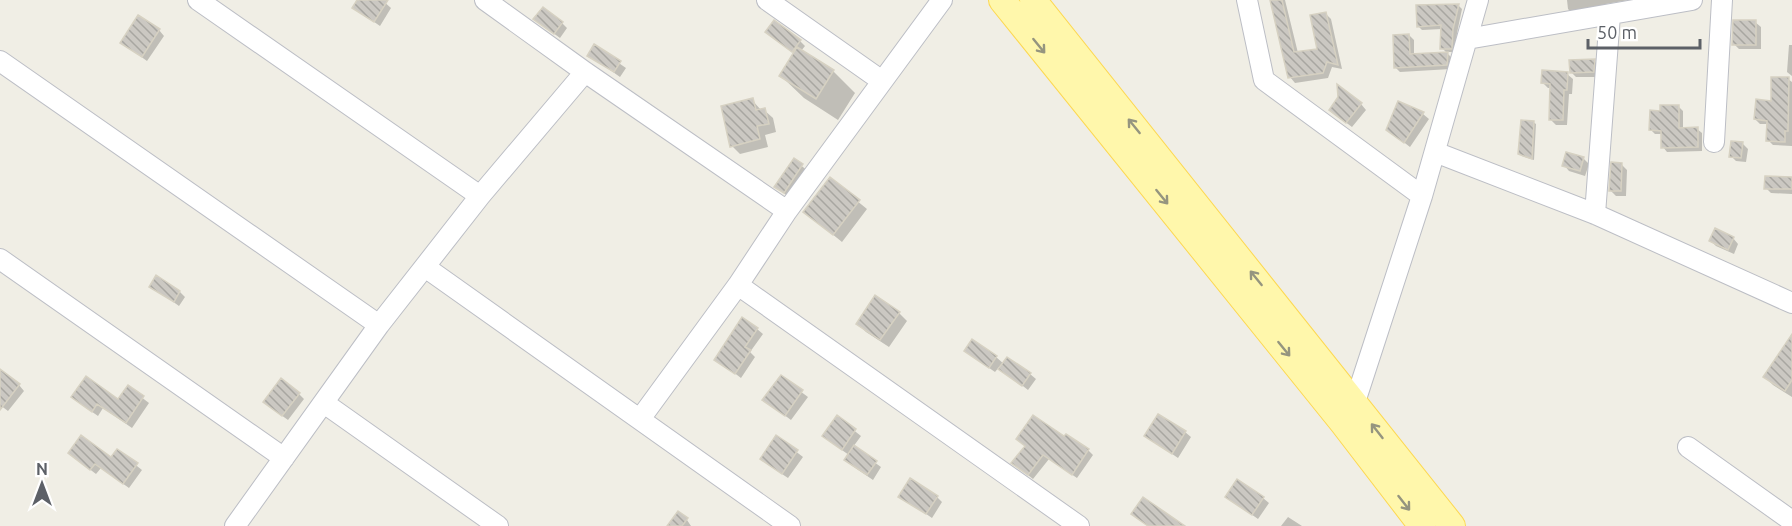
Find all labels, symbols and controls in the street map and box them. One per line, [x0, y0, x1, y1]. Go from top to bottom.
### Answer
scale bar [1588, 12, 1700, 50]
text: 50 m [1597, 22, 1637, 42]
one-way arrow [1033, 37, 1046, 53]
one-way arrow [1127, 118, 1140, 134]
one-way arrow [1155, 189, 1168, 205]
one-way arrow [1249, 270, 1262, 286]
one-way arrow [1277, 341, 1290, 357]
one-way arrow [1371, 423, 1383, 439]
north arrow [12, 454, 72, 514]
text: N [36, 460, 48, 478]
one-way arrow [1397, 495, 1410, 511]

